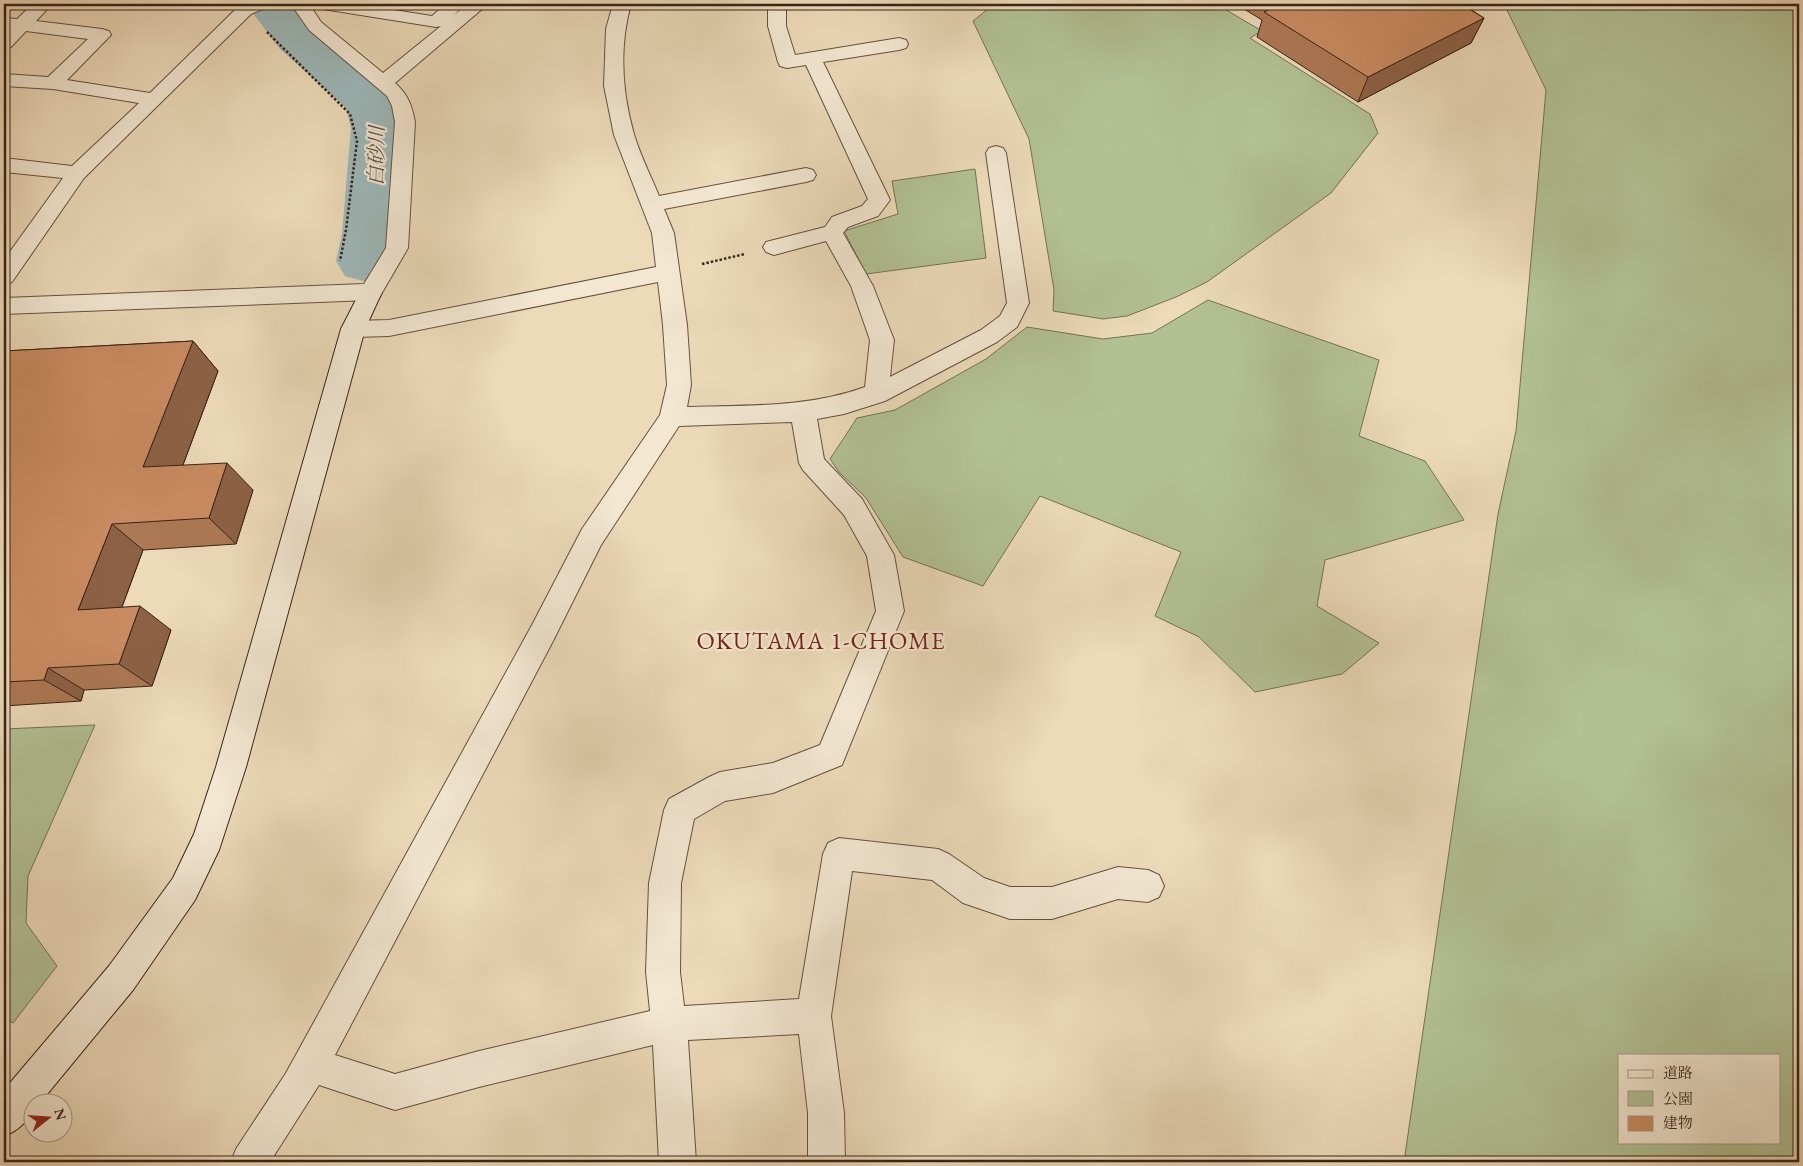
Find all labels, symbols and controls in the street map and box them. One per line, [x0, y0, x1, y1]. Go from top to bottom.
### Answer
water label: 白砂川 [362, 124, 390, 186]
district label: OKUTAMA 1-CHOME [696, 625, 946, 656]
legend [1618, 1054, 1780, 1144]
text: 道路 [1663, 1063, 1693, 1082]
text: 公園 [1663, 1089, 1693, 1108]
north arrow [22, 1094, 72, 1144]
text: N [50, 1106, 71, 1123]
text: 建物 [1663, 1113, 1693, 1132]

